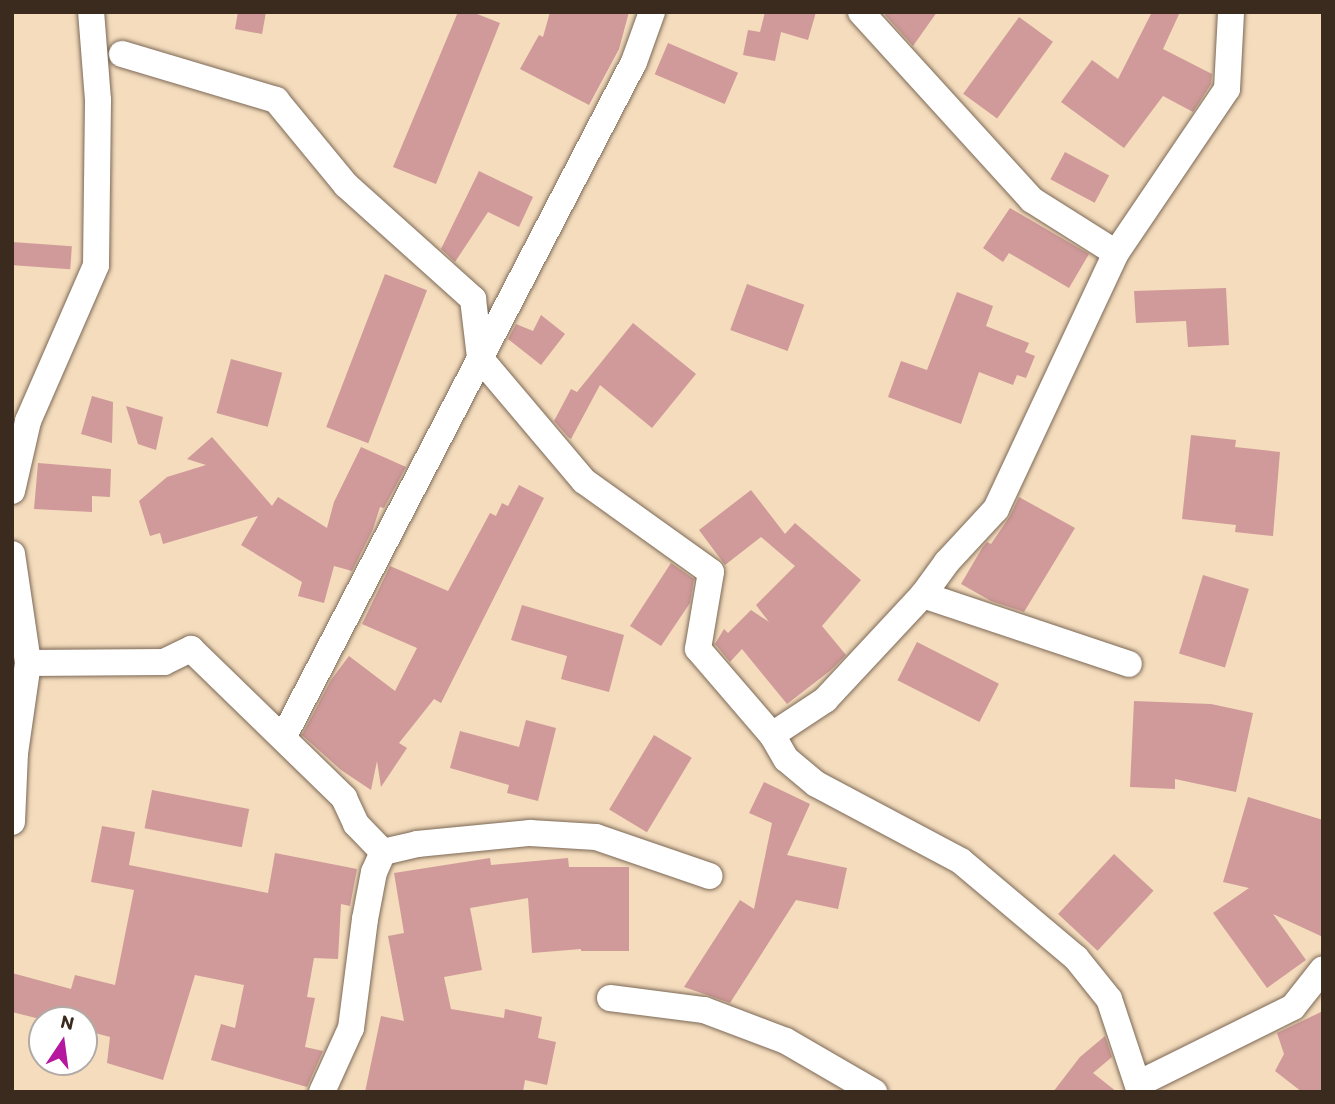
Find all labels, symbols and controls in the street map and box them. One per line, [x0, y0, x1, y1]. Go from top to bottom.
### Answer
north arrow [28, 1006, 98, 1076]
text: N [59, 1009, 76, 1035]

